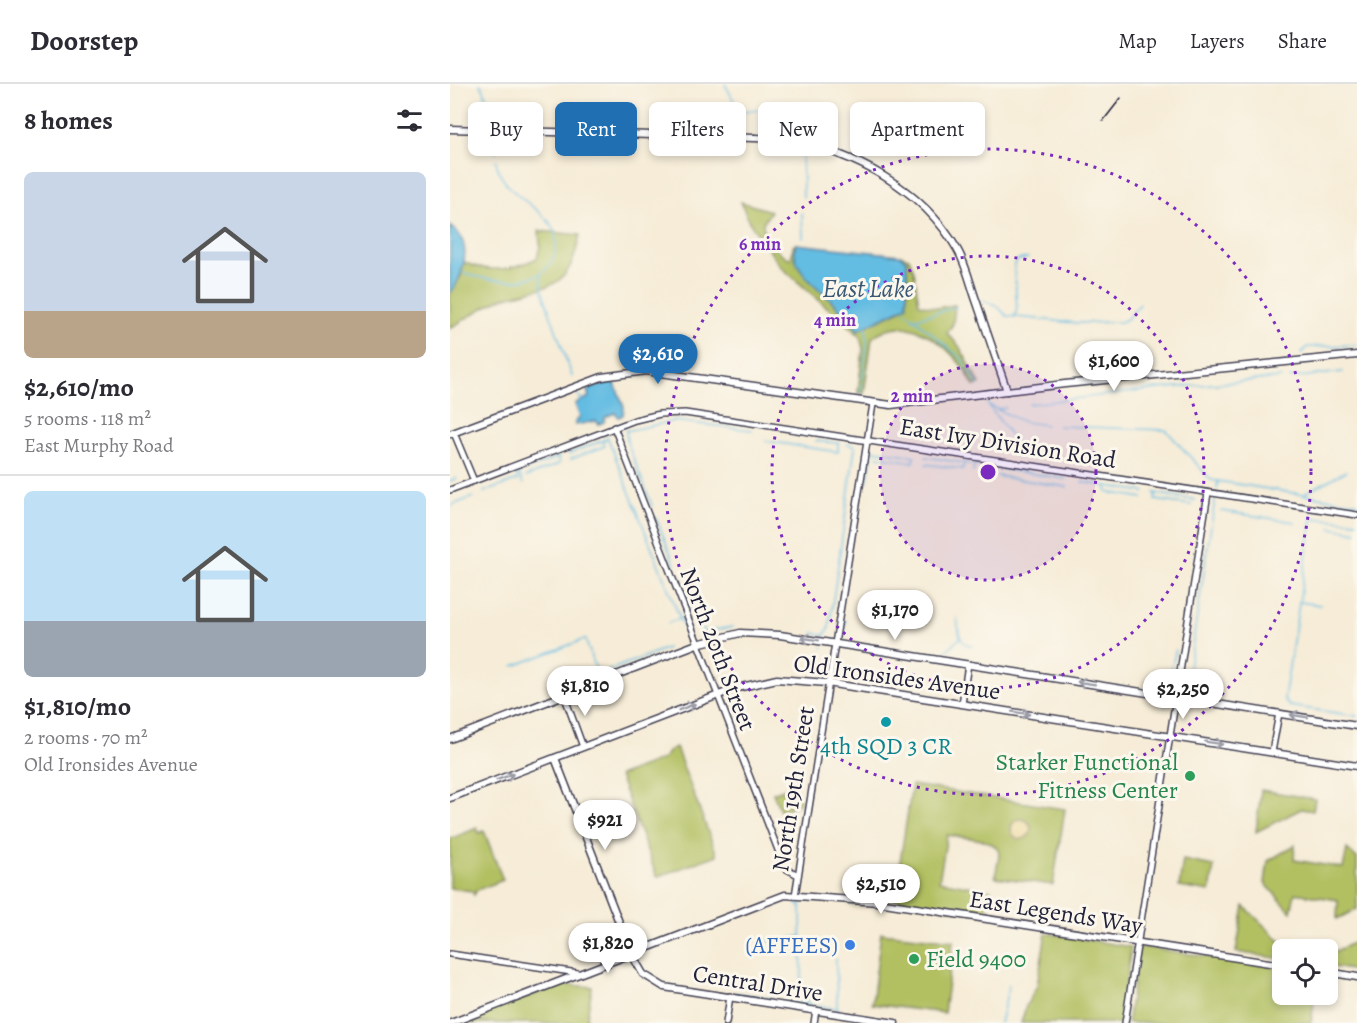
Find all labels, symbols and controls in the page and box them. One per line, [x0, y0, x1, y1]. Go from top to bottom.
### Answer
text: Doorstep [30, 22, 138, 60]
text: Map [1118, 27, 1157, 55]
text: Layers [1190, 27, 1245, 55]
text: Share [1278, 27, 1327, 55]
chip: Buy [468, 102, 543, 156]
chip: Rent [555, 102, 637, 156]
chip: Filters [649, 102, 746, 156]
chip: New [758, 102, 838, 156]
chip: Apartment [850, 102, 985, 156]
text: 8 homes [24, 103, 113, 138]
icon: filters [393, 104, 426, 137]
icon: home [171, 211, 279, 319]
text: 6 min [739, 232, 781, 256]
water label: East Lake [822, 271, 914, 306]
text: 4 min [814, 308, 856, 332]
pin: $2,610 [609, 334, 707, 385]
text: $2,610 [633, 340, 683, 367]
pin: $1,600 [1065, 341, 1163, 392]
text: $1,600 [1088, 347, 1140, 374]
text: $2,610/mo [24, 370, 134, 405]
text: 2 min [891, 384, 933, 408]
text: 5 rooms · 118 m² [24, 405, 151, 432]
street label: East Ivy Division Road [898, 410, 1119, 476]
text: East Murphy Road [24, 432, 174, 459]
centre of rings [978, 462, 998, 482]
icon: home [171, 530, 279, 638]
street label: North 20th Street [672, 563, 764, 735]
pin: $1,170 [846, 590, 944, 641]
text: $1,170 [871, 596, 919, 623]
one-way arrow [801, 634, 821, 645]
street label: Old Ironsides Avenue [792, 647, 1002, 707]
pin: $1,810 [536, 666, 634, 717]
pin: $2,250 [1134, 669, 1232, 720]
text: $1,810 [561, 672, 609, 699]
text: $2,250 [1157, 675, 1209, 702]
one-way arrow [1076, 677, 1096, 688]
text: $1,810/mo [24, 689, 131, 724]
one-way arrow [677, 701, 695, 712]
street label: North 19th Street [764, 704, 822, 874]
one-way arrow [1011, 708, 1031, 719]
one-way arrow [1290, 711, 1310, 722]
marker: 4th SQD 3 CR [879, 715, 893, 729]
text: 2 rooms · 70 m² [24, 724, 148, 751]
place label: 4th SQD 3 CR [820, 730, 952, 762]
one-way arrow [1204, 737, 1223, 748]
place label: Starker Functional Fitness Center [995, 746, 1178, 806]
text: Old Ironsides Avenue [24, 751, 198, 778]
marker: Starker Functional Fitness Center [1183, 769, 1197, 783]
one-way arrow [495, 771, 513, 782]
pin: $921 [569, 800, 641, 851]
text: $921 [587, 806, 623, 833]
pin: $2,510 [832, 864, 930, 915]
text: $2,510 [856, 870, 906, 897]
street label: East Legends Way [967, 883, 1145, 942]
pin: $1,820 [559, 923, 657, 974]
text: $1,820 [582, 929, 634, 956]
place label: (AFFEES) [745, 929, 838, 961]
marker: (AFFEES) [843, 938, 857, 952]
map controls [1272, 939, 1338, 1005]
button: locate [1272, 939, 1338, 1005]
place label: Field 9400 [926, 943, 1026, 975]
marker: Field 9400 [907, 952, 921, 966]
street label: Central Drive [691, 957, 825, 1009]

